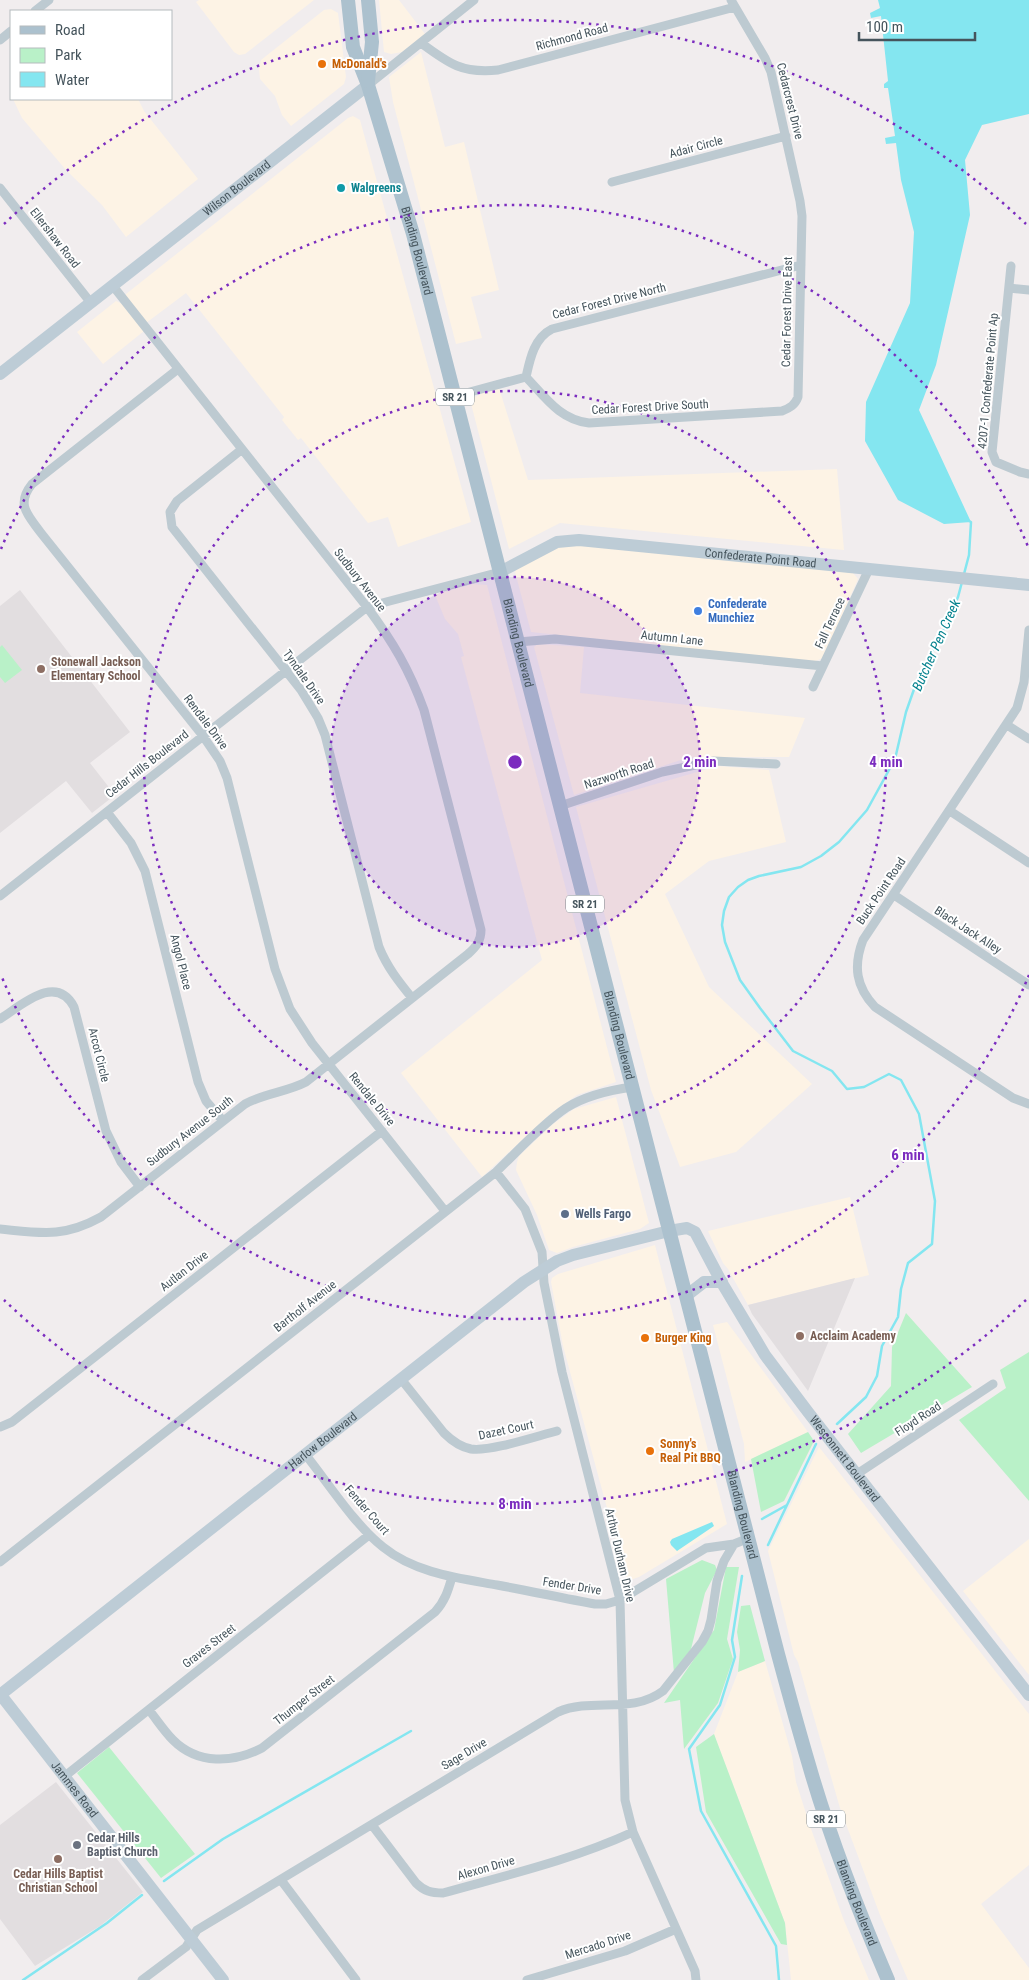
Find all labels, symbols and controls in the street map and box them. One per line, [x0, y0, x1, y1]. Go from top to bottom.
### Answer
legend [10, 10, 172, 100]
scale bar [859, 10, 975, 42]
text: 100 m [866, 18, 903, 36]
text: Road [55, 21, 85, 39]
street label: Richmond Road [534, 21, 610, 53]
text: Park [55, 46, 82, 64]
place label: McDonald's [332, 57, 387, 71]
marker: McDonald's [316, 58, 328, 70]
street label: Cedarcrest Drive [774, 61, 806, 141]
text: Water [55, 71, 90, 89]
street label: Adair Circle [668, 133, 725, 161]
street label: Wilson Boulevard [200, 157, 273, 219]
place label: Walgreens [351, 181, 402, 195]
marker: Walgreens [335, 182, 347, 194]
street label: Ellershaw Road [27, 205, 83, 271]
street label: Blanding Boulevard [398, 205, 435, 297]
street label: Cedar Forest Drive East [779, 256, 795, 367]
street label: Cedar Forest Drive North [551, 280, 667, 322]
street label: 4207-1 Confederate Point Ap [975, 312, 1001, 449]
road number: SR 21 [436, 388, 474, 406]
street label: Cedar Forest Drive South [591, 397, 709, 417]
street label: Sudbury Avenue [331, 546, 389, 614]
street label: Confederate Point Road [704, 546, 817, 571]
street label: Fall Terrace [812, 595, 848, 651]
water label: Butcher Pen Creek [909, 596, 964, 693]
street label: Blanding Boulevard [500, 597, 536, 689]
place label: Confederate Munchiez [708, 597, 767, 625]
marker: Confederate Munchiez [692, 605, 704, 617]
street label: Autumn Lane [640, 628, 704, 648]
street label: Tyndale Drive [280, 647, 328, 707]
place label: Stonewall Jackson Elementary School [51, 655, 141, 683]
marker: Stonewall Jackson Elementary School [35, 663, 47, 675]
street label: Rendale Drive [181, 692, 231, 752]
street label: Cedar Hills Boulevard [103, 727, 191, 801]
centre of rings [506, 753, 524, 771]
text: 2 min [683, 753, 717, 771]
text: 4 min [869, 753, 903, 771]
street label: Nazworth Road [582, 756, 656, 792]
street label: Buck Point Road [853, 855, 909, 927]
road number: SR 21 [566, 896, 604, 912]
street label: Black Jack Alley [932, 903, 1004, 957]
street label: Angol Place [167, 933, 195, 991]
street label: Blanding Boulevard [601, 989, 637, 1081]
street label: Arcot Circle [86, 1026, 113, 1084]
street label: Rendale Drive [346, 1069, 398, 1129]
street label: Sudbury Avenue South [144, 1093, 236, 1169]
text: 6 min [891, 1146, 925, 1164]
place label: Wells Fargo [575, 1207, 631, 1221]
marker: Wells Fargo [559, 1208, 571, 1220]
street label: Autlan Drive [157, 1248, 211, 1294]
street label: Bartholf Avenue [271, 1277, 339, 1335]
place label: Acclaim Academy [810, 1329, 897, 1343]
marker: Acclaim Academy [794, 1330, 806, 1342]
place label: Burger King [655, 1331, 712, 1345]
marker: Burger King [639, 1332, 651, 1344]
street label: Floyd Road [892, 1399, 944, 1439]
street label: Harlow Boulevard [286, 1409, 360, 1472]
street label: Wesconnett Boulevard [807, 1413, 883, 1505]
street label: Dazet Court [477, 1417, 535, 1443]
place label: Sonny's Real Pit BBQ [660, 1437, 721, 1465]
marker: Sonny's Real Pit BBQ [644, 1445, 656, 1457]
street label: Blanding Boulevard [724, 1469, 760, 1561]
street label: Fender Court [342, 1482, 393, 1538]
text: 8 min [498, 1495, 532, 1513]
street label: Arthur Durham Drive [602, 1507, 638, 1604]
street label: Fender Drive [542, 1574, 603, 1598]
street label: Graves Street [180, 1621, 239, 1671]
street label: Thumper Street [271, 1672, 337, 1728]
street label: Sage Drive [439, 1735, 489, 1773]
street label: Jammes Road [48, 1758, 101, 1820]
road number: SR 21 [807, 1810, 845, 1828]
place label: Cedar Hills Baptist Church [87, 1831, 158, 1859]
marker: Cedar Hills Baptist Church [71, 1839, 83, 1851]
marker: Cedar Hills Baptist Christian School [52, 1853, 64, 1865]
street label: Alexon Drive [456, 1853, 517, 1883]
street label: Blanding Boulevard [834, 1858, 880, 1948]
place label: Cedar Hills Baptist Christian School [13, 1867, 103, 1895]
street label: Mercado Drive [563, 1928, 633, 1962]

